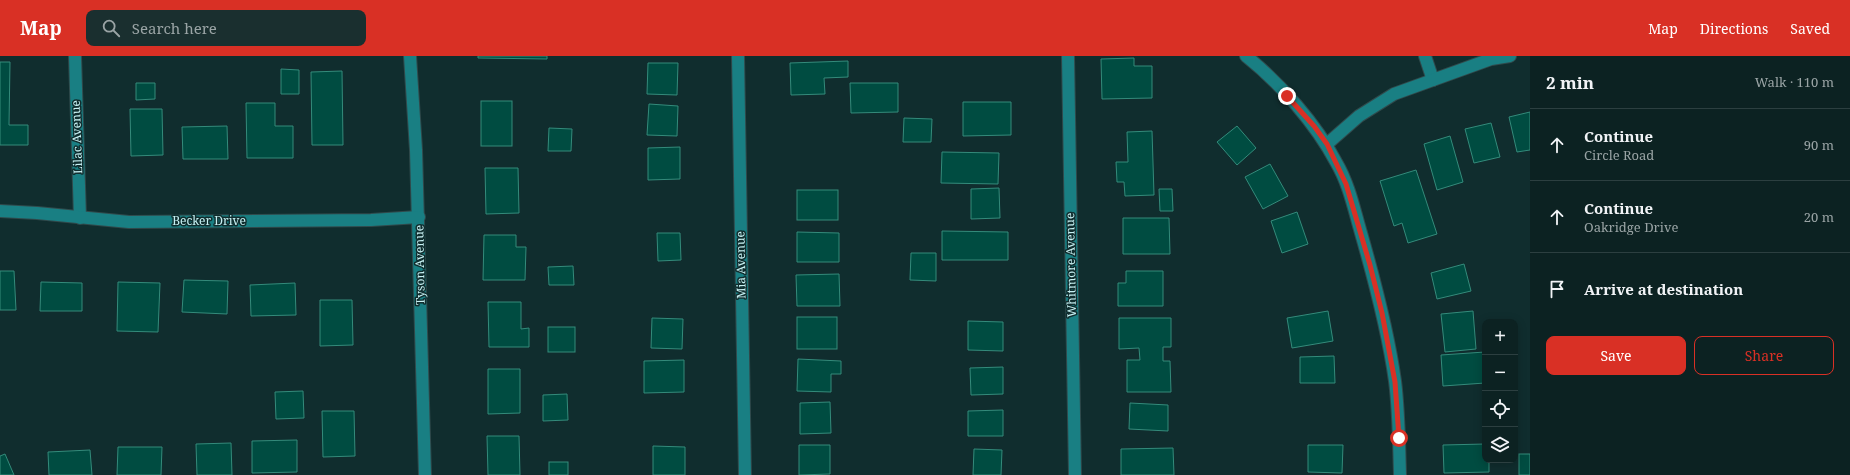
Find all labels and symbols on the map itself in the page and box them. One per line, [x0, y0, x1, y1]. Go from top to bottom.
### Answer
route end [1278, 87, 1296, 105]
street label: Lilac Avenue [67, 100, 86, 174]
street label: Becker Drive [172, 212, 246, 229]
street label: Whitmore Avenue [1061, 213, 1080, 317]
street label: Tyson Avenue [410, 225, 429, 305]
street label: Mia Avenue [731, 231, 750, 299]
route start [1390, 429, 1408, 447]

